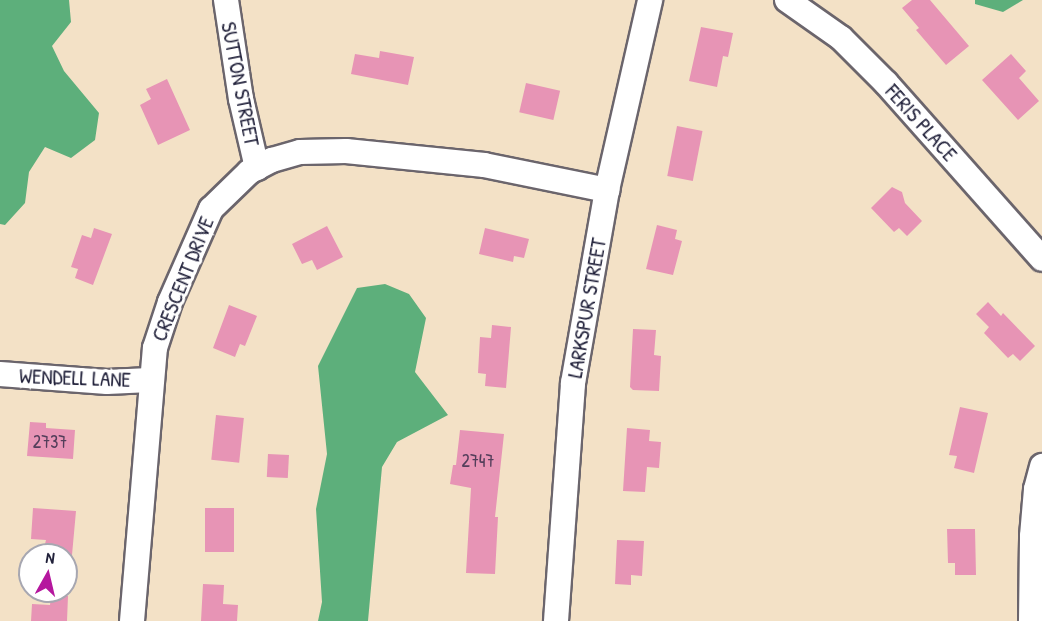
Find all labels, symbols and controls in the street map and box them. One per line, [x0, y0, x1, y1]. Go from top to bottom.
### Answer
street label: SUTTON STREET [216, 20, 264, 148]
street label: FERIS PLACE [880, 79, 962, 167]
street label: CRESCENT DRIVE [147, 213, 219, 345]
street label: LARKSPUR STREET [562, 236, 612, 380]
street label: WENDELL LANE [19, 363, 131, 393]
house number: 2737 [33, 431, 67, 453]
house number: 2747 [462, 450, 494, 472]
north arrow [18, 543, 78, 603]
text: N [44, 546, 56, 569]

